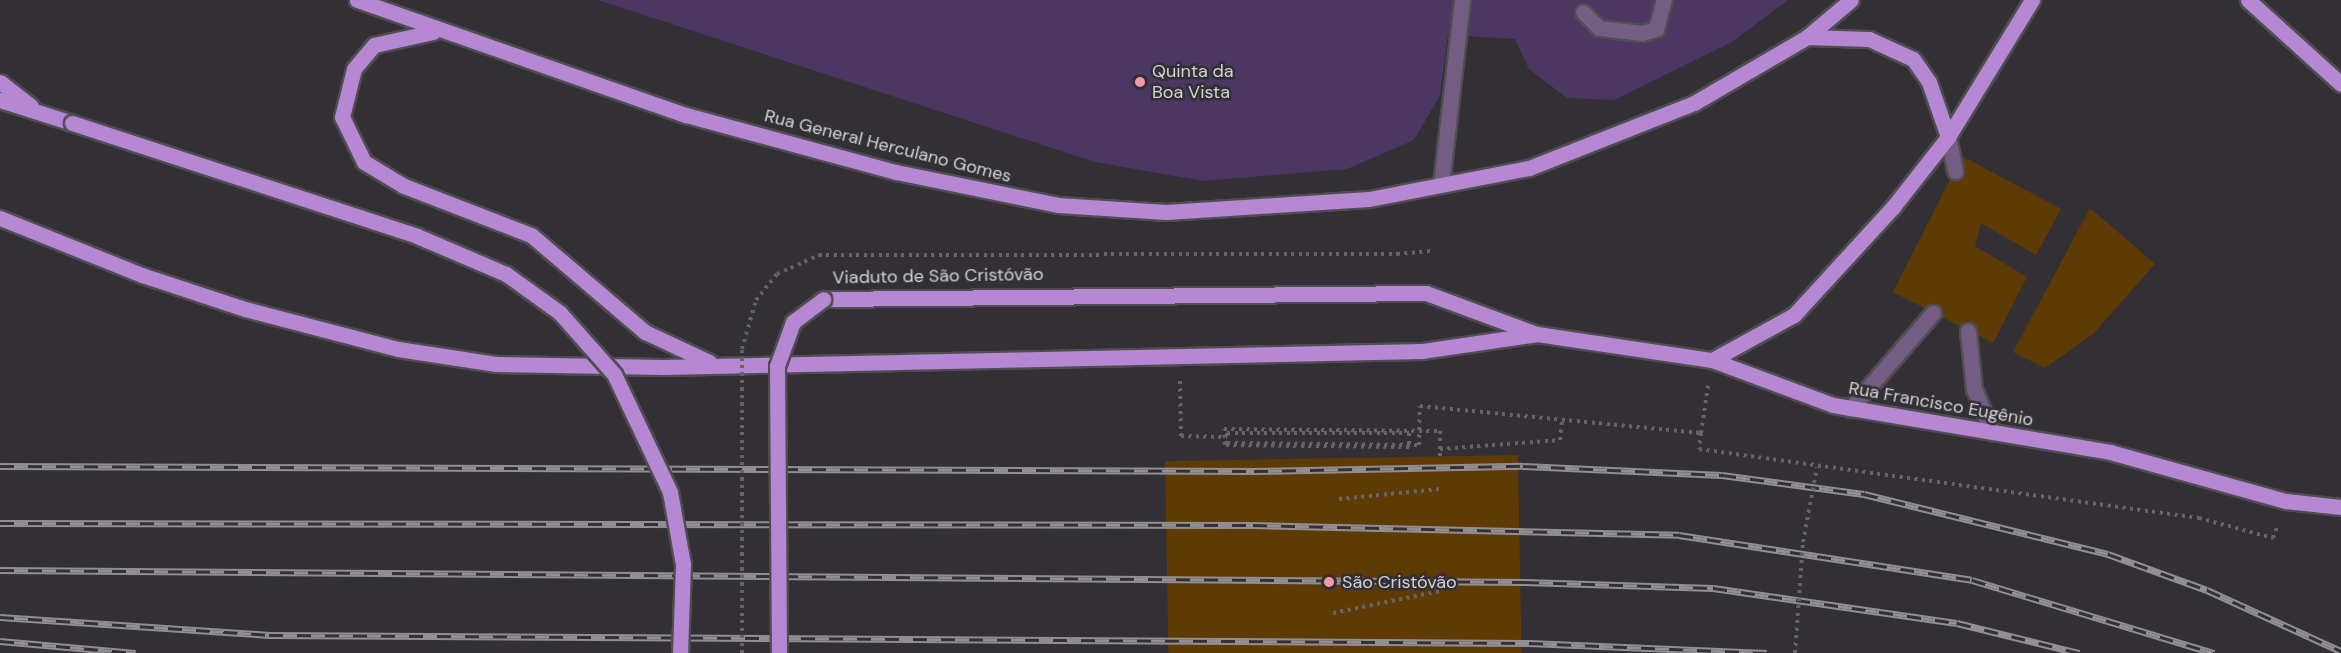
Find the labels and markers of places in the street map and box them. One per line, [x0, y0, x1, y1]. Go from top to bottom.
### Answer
place label: Quinta da Boa Vista [1152, 61, 1234, 104]
marker: Quinta da Boa Vista [1133, 75, 1147, 89]
place label: São Cristóvão [1342, 571, 1457, 593]
marker: São Cristóvão [1320, 573, 1338, 591]

